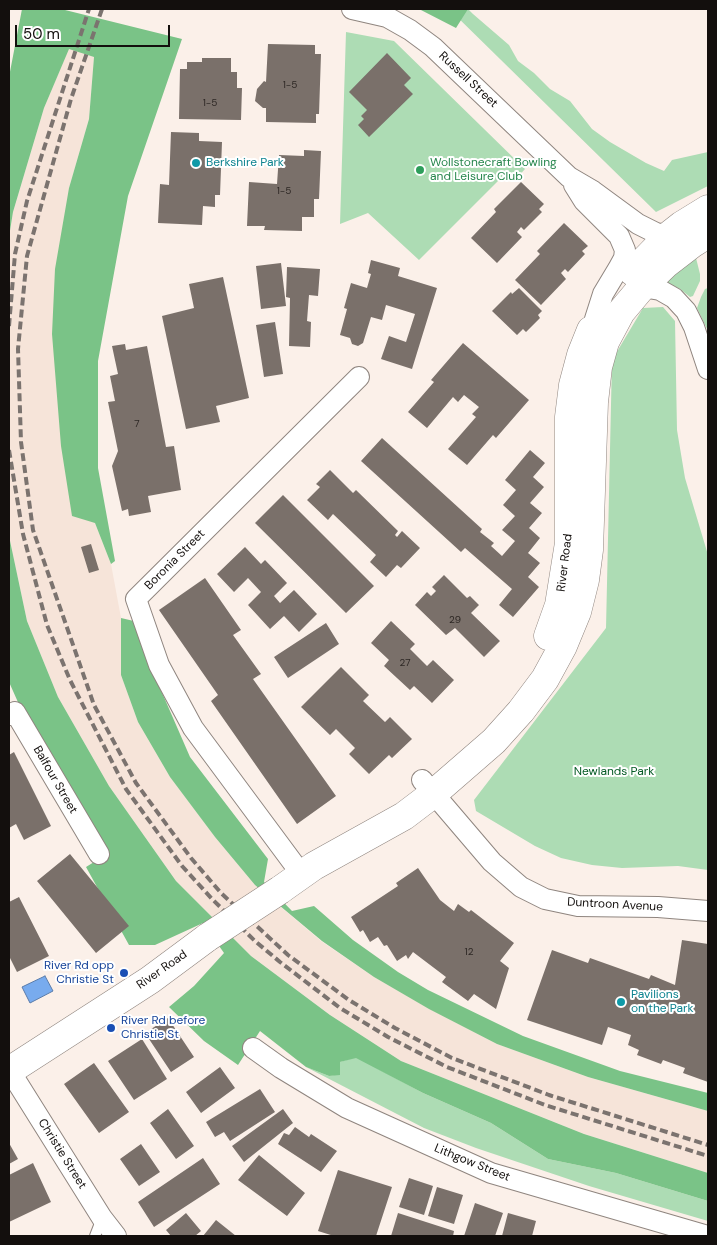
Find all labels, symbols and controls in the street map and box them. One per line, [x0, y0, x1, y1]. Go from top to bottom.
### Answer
scale bar [18, 15, 172, 47]
text: 50 m [23, 24, 60, 44]
street label: Russell Street [436, 49, 500, 111]
house number: 1-5 [283, 79, 297, 91]
house number: 1-5 [203, 97, 217, 109]
place label: Berkshire Park [206, 156, 284, 170]
place label: Wollstonecraft Bowling and Leisure Club [430, 156, 557, 184]
marker: Berkshire Park [190, 157, 202, 169]
marker: Wollstonecraft Bowling and Leisure Club [414, 164, 426, 176]
house number: 1-5 [277, 185, 291, 197]
house number: 7 [134, 418, 140, 430]
street label: Boronia Street [142, 527, 208, 593]
street label: River Road [554, 533, 576, 593]
house number: 29 [449, 614, 461, 626]
house number: 27 [400, 657, 410, 669]
street label: Balfour Street [30, 744, 80, 816]
park label: Newlands Park [574, 765, 654, 779]
street label: Duntroon Avenue [567, 895, 663, 915]
house number: 12 [465, 946, 473, 958]
street label: River Road [134, 947, 190, 993]
place label: River Rd opp Christie St [44, 959, 114, 987]
marker: River Rd opp Christie St [118, 967, 130, 979]
place label: Pavilions on the Park [631, 988, 694, 1016]
marker: Pavilions on the Park [615, 996, 627, 1008]
place label: River Rd before Christie St [121, 1014, 205, 1042]
marker: River Rd before Christie St [105, 1022, 117, 1034]
street label: Christie Street [35, 1116, 89, 1192]
street label: Lithgow Street [432, 1141, 512, 1185]

